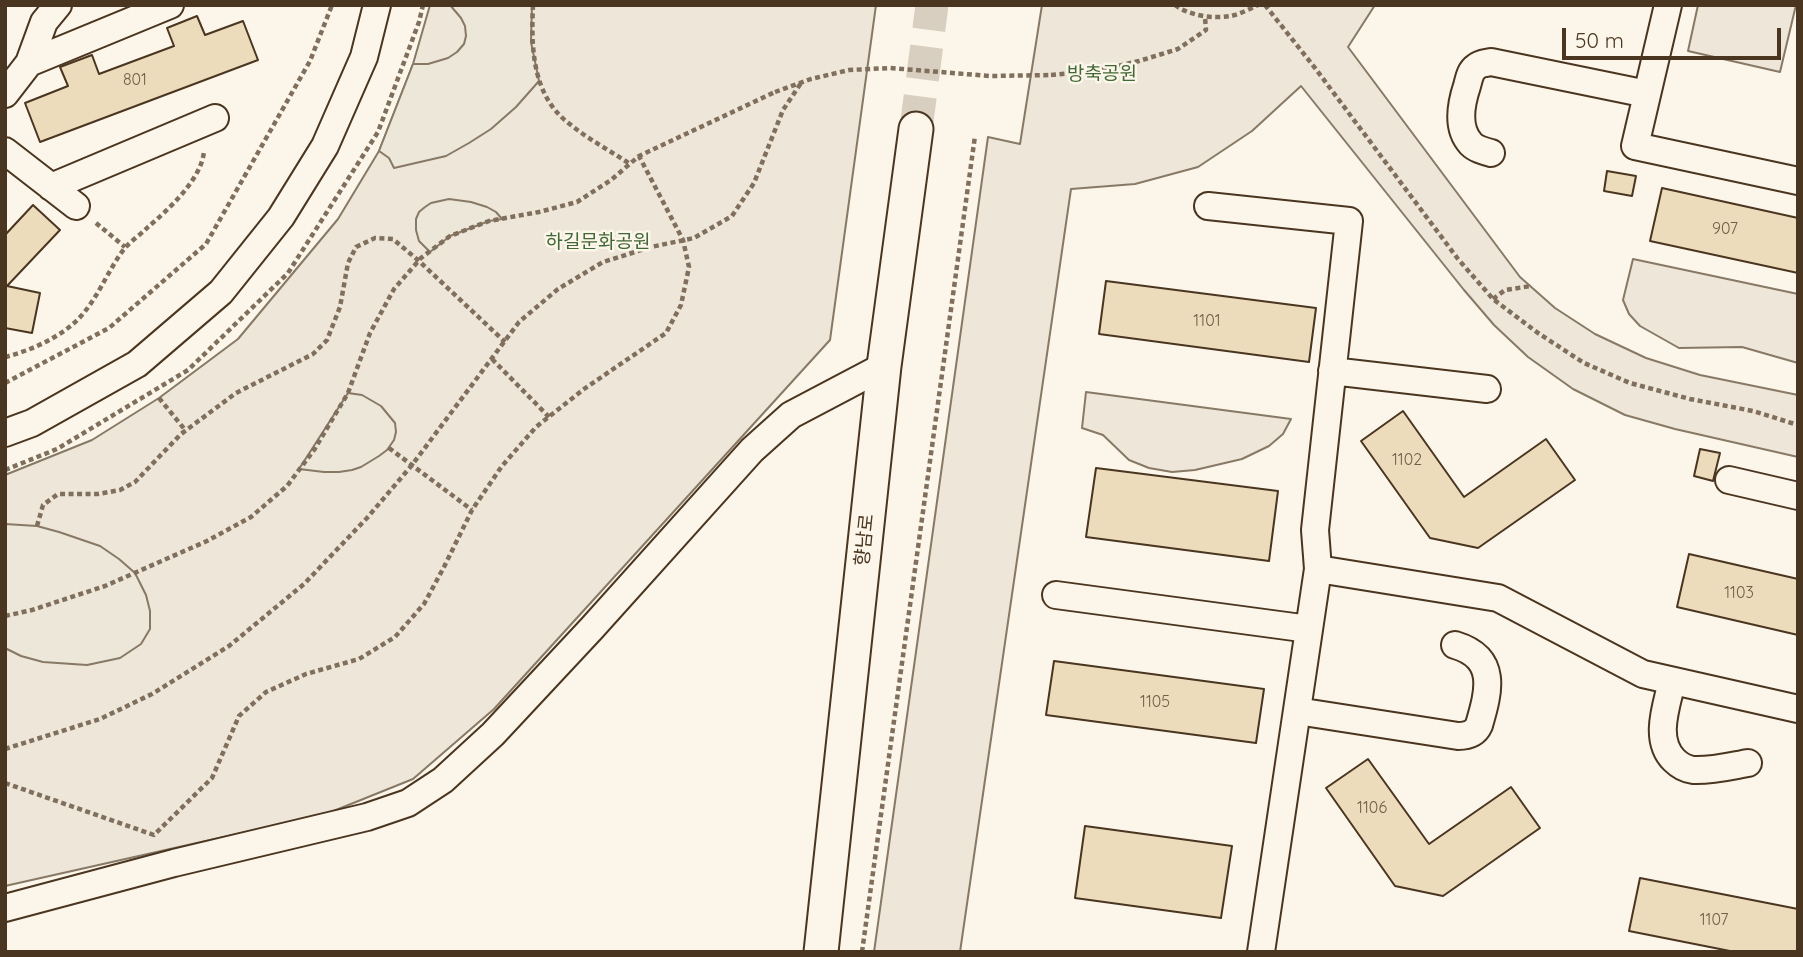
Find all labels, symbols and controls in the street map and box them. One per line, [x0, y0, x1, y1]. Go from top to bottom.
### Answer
scale bar [1565, 14, 1784, 58]
text: 50 m [1575, 27, 1624, 53]
park label: 방축공원 [1067, 63, 1137, 85]
house number: 801 [123, 70, 147, 90]
house number: 907 [1712, 219, 1738, 239]
park label: 하길문화공원 [546, 231, 650, 253]
house number: 1101 [1193, 311, 1221, 331]
house number: 1102 [1392, 450, 1422, 470]
street label: 향남로 [851, 513, 879, 567]
house number: 1103 [1724, 583, 1754, 603]
house number: 1105 [1140, 692, 1170, 712]
house number: 1106 [1357, 798, 1387, 818]
house number: 1107 [1700, 910, 1728, 930]

